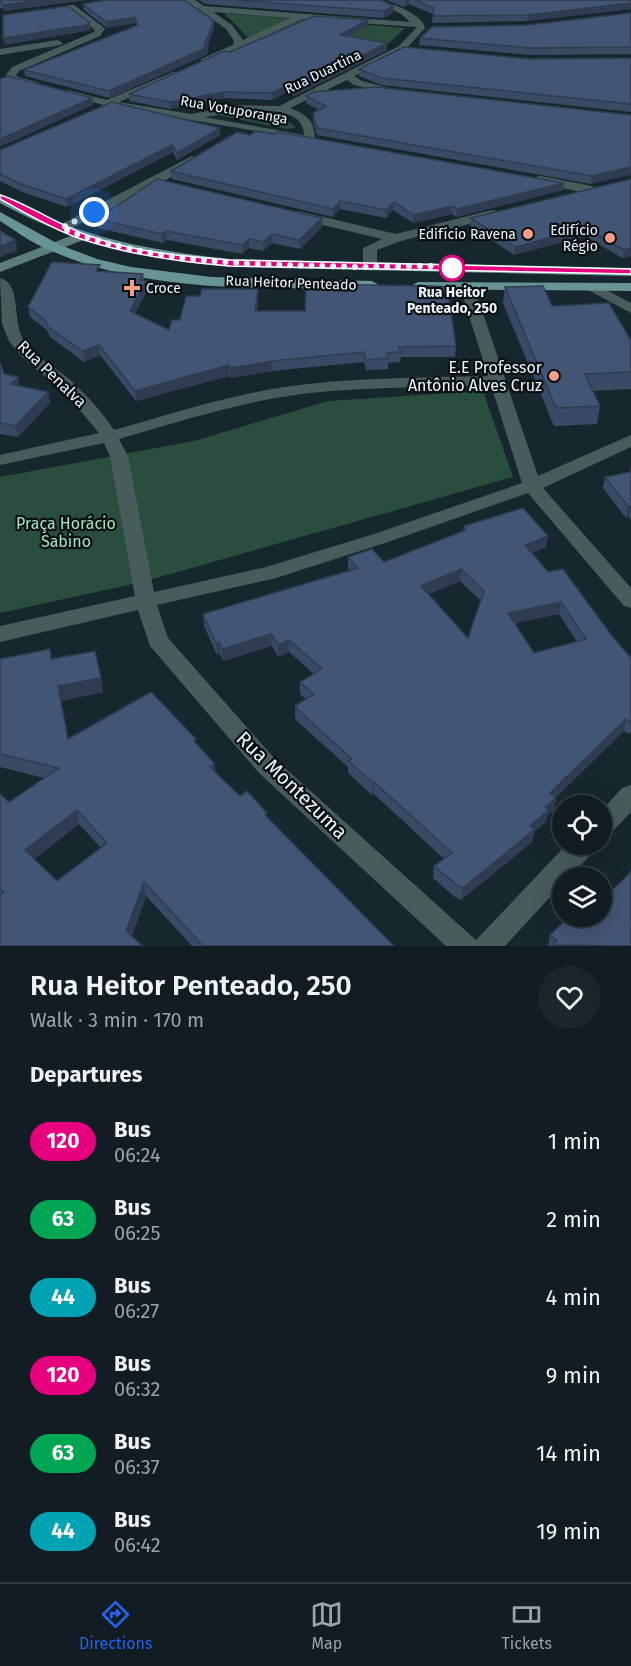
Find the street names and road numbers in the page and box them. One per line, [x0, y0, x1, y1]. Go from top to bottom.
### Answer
street label: Rua Duartina [282, 46, 364, 98]
street label: Rua Votuporanga [179, 92, 289, 128]
street label: Rua Heitor Penteado [225, 272, 357, 294]
street label: Rua Penalva [14, 337, 90, 411]
street label: Rua Montezuma [232, 726, 352, 844]

